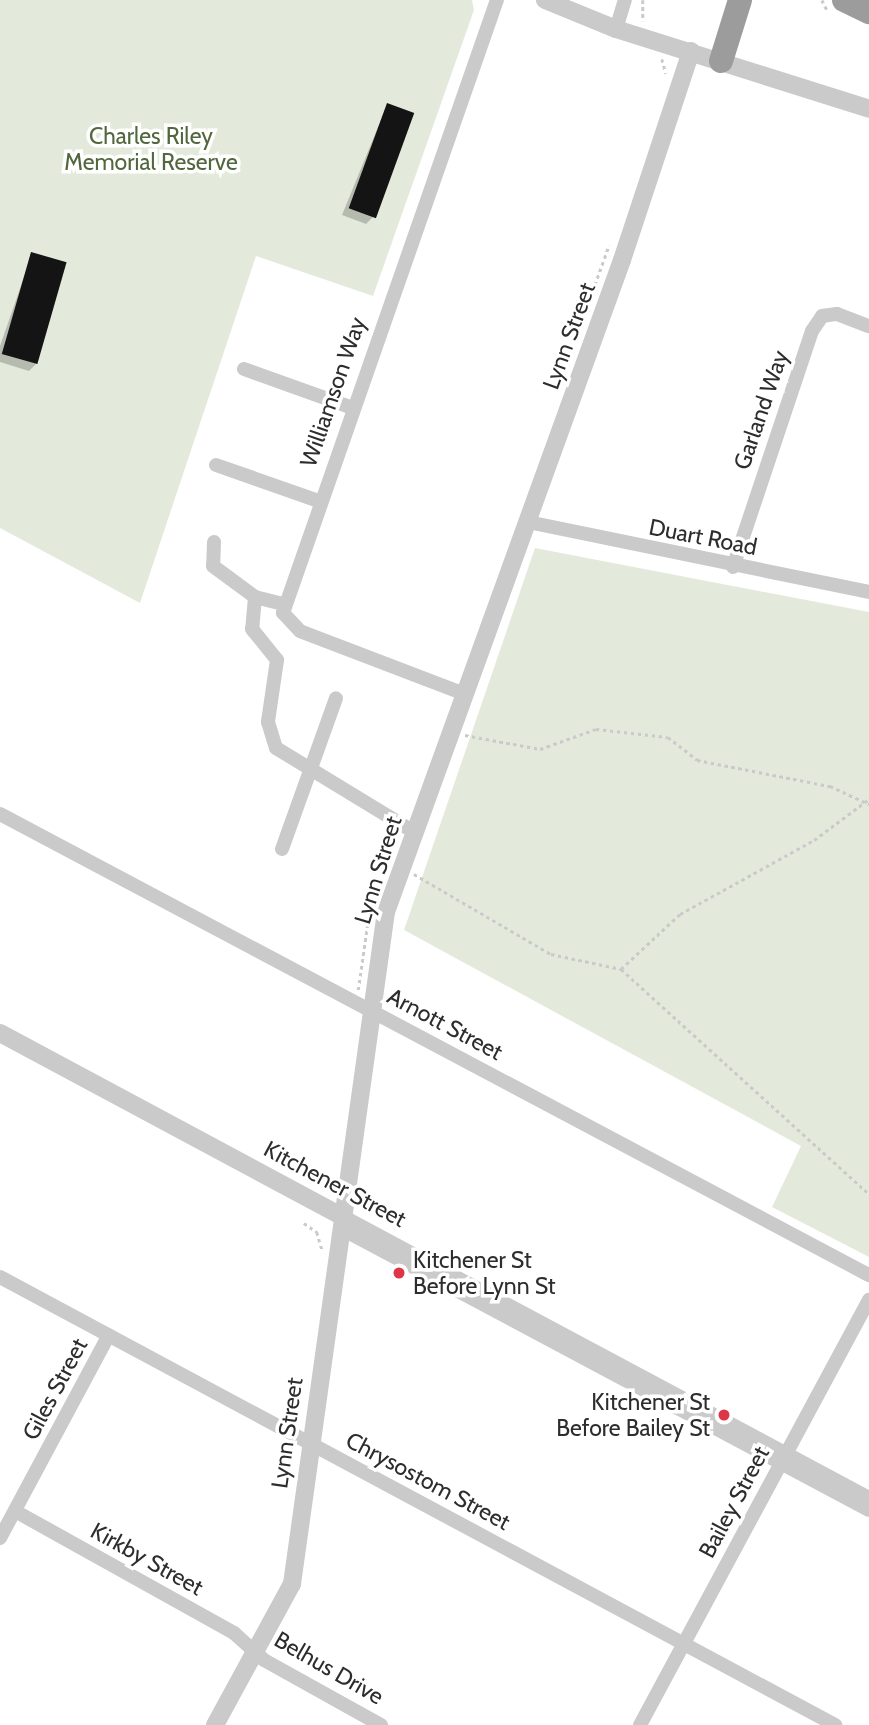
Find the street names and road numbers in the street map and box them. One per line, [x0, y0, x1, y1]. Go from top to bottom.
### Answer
street label: Lynn Street [537, 279, 601, 393]
street label: Williamson Way [294, 313, 372, 471]
street label: Garland Way [728, 347, 794, 473]
street label: Duart Road [646, 513, 760, 561]
street label: Lynn Street [349, 813, 407, 927]
street label: Arnott Street [383, 982, 507, 1066]
street label: Kitchener Street [259, 1135, 411, 1233]
street label: Giles Street [17, 1333, 93, 1445]
street label: Lynn Street [266, 1376, 308, 1490]
street label: Chrysostom Street [341, 1426, 515, 1536]
street label: Bailey Street [693, 1441, 775, 1563]
street label: Kirkby Street [86, 1517, 208, 1601]
street label: Belhus Drive [269, 1626, 389, 1710]

